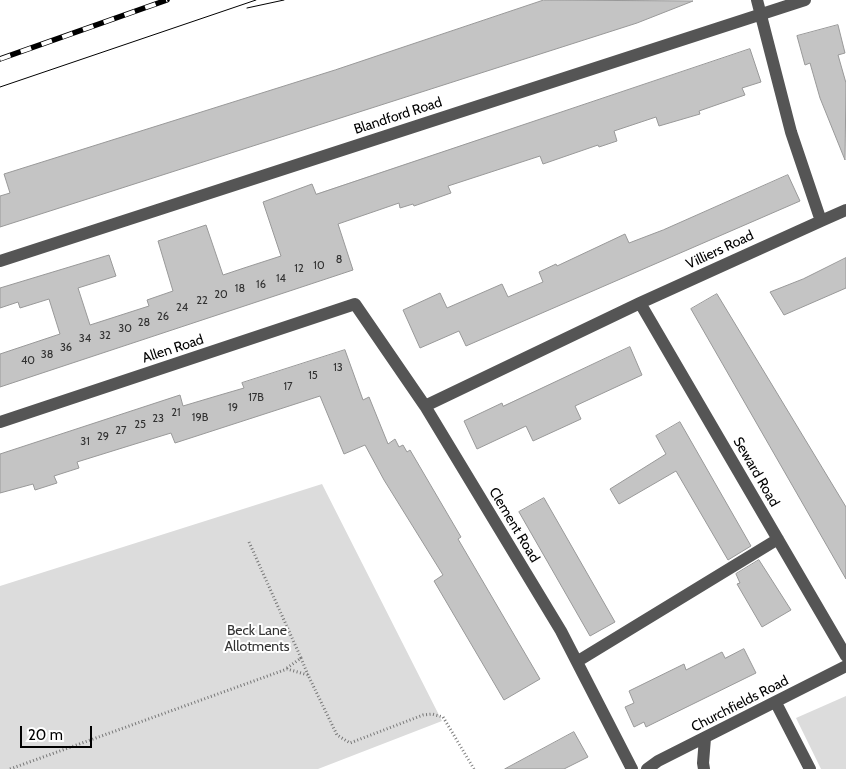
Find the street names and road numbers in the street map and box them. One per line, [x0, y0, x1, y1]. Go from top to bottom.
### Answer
street label: Blandford Road [352, 94, 444, 138]
street label: Villiers Road [684, 227, 756, 273]
street label: Allen Road [140, 331, 206, 367]
street label: Seward Road [729, 434, 783, 510]
street label: Clement Road [485, 484, 543, 566]
street label: Churchfields Road [689, 672, 791, 736]

